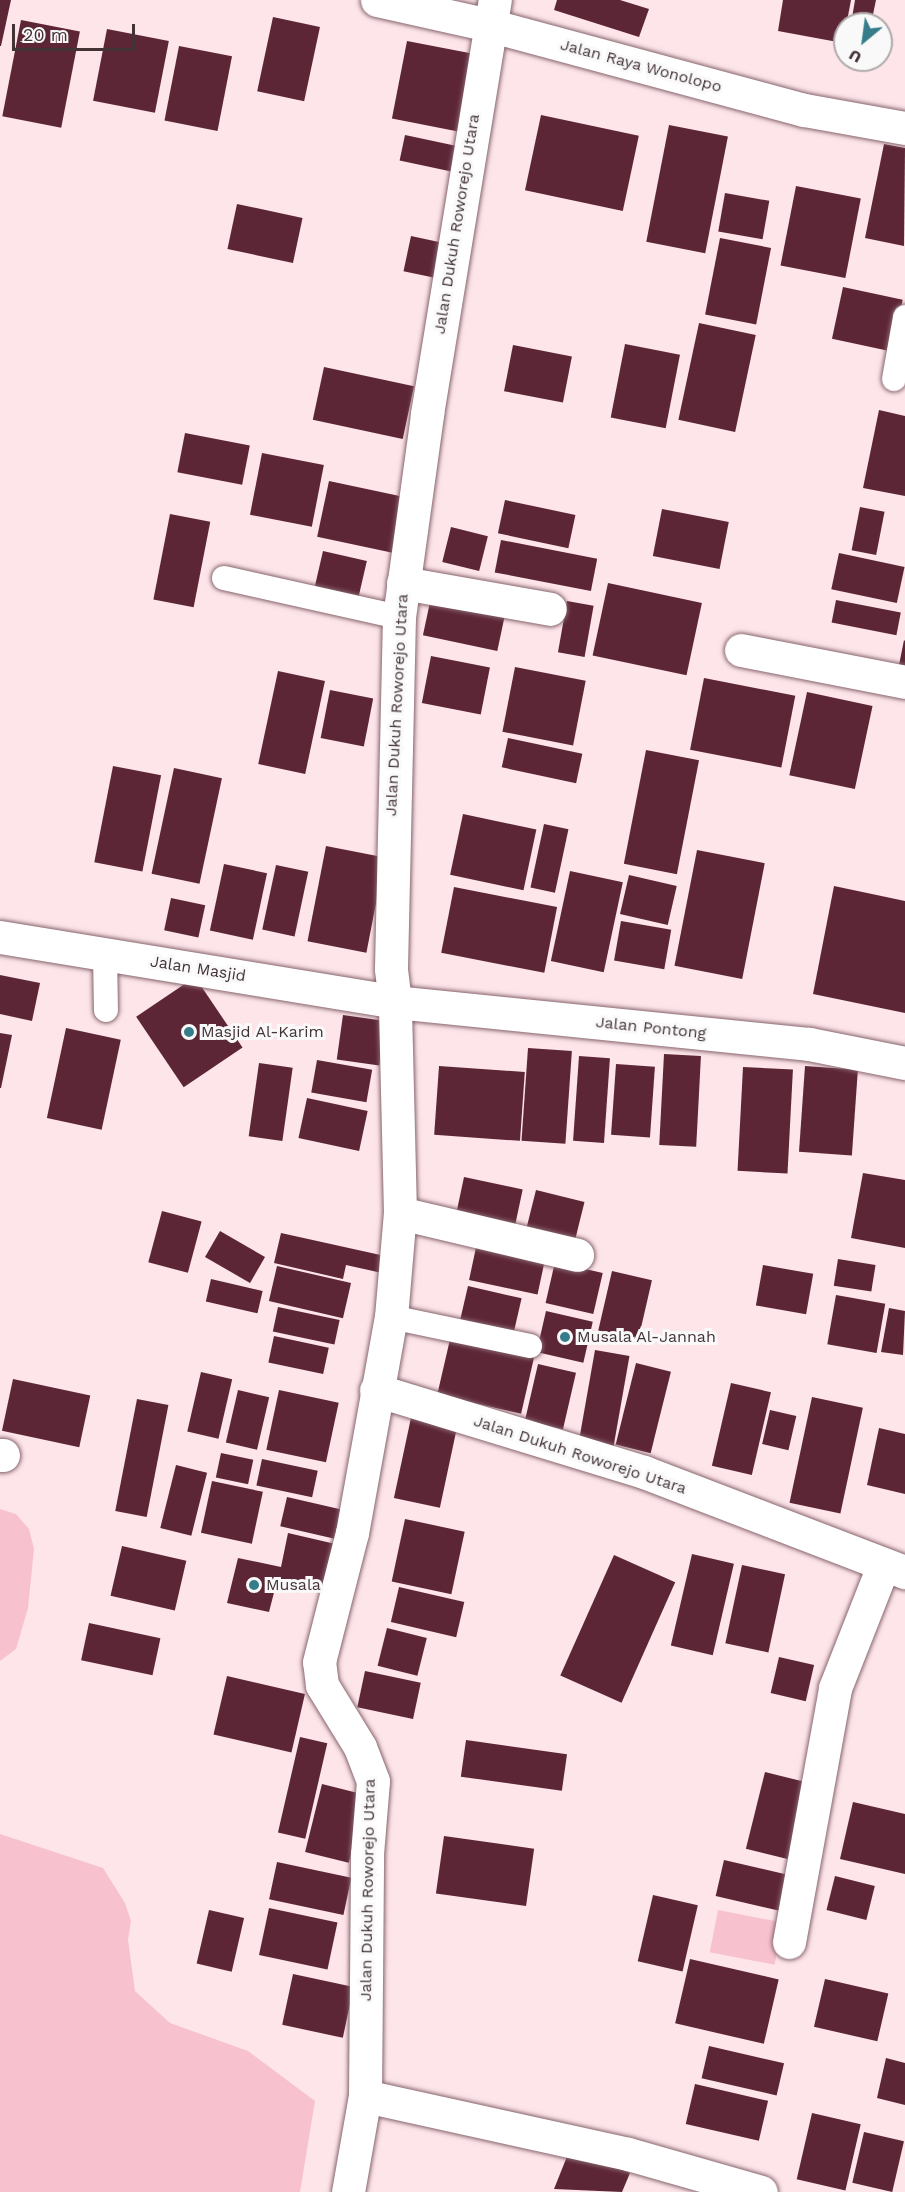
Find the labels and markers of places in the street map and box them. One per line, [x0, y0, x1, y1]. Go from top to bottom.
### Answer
place label: Masjid Al-Karim [201, 1022, 324, 1042]
marker: Masjid Al-Karim [182, 1025, 196, 1039]
place label: Musala Al-Jannah [577, 1327, 717, 1347]
marker: Musala Al-Jannah [558, 1330, 572, 1344]
place label: Musala [266, 1575, 321, 1595]
marker: Musala [247, 1578, 261, 1592]

